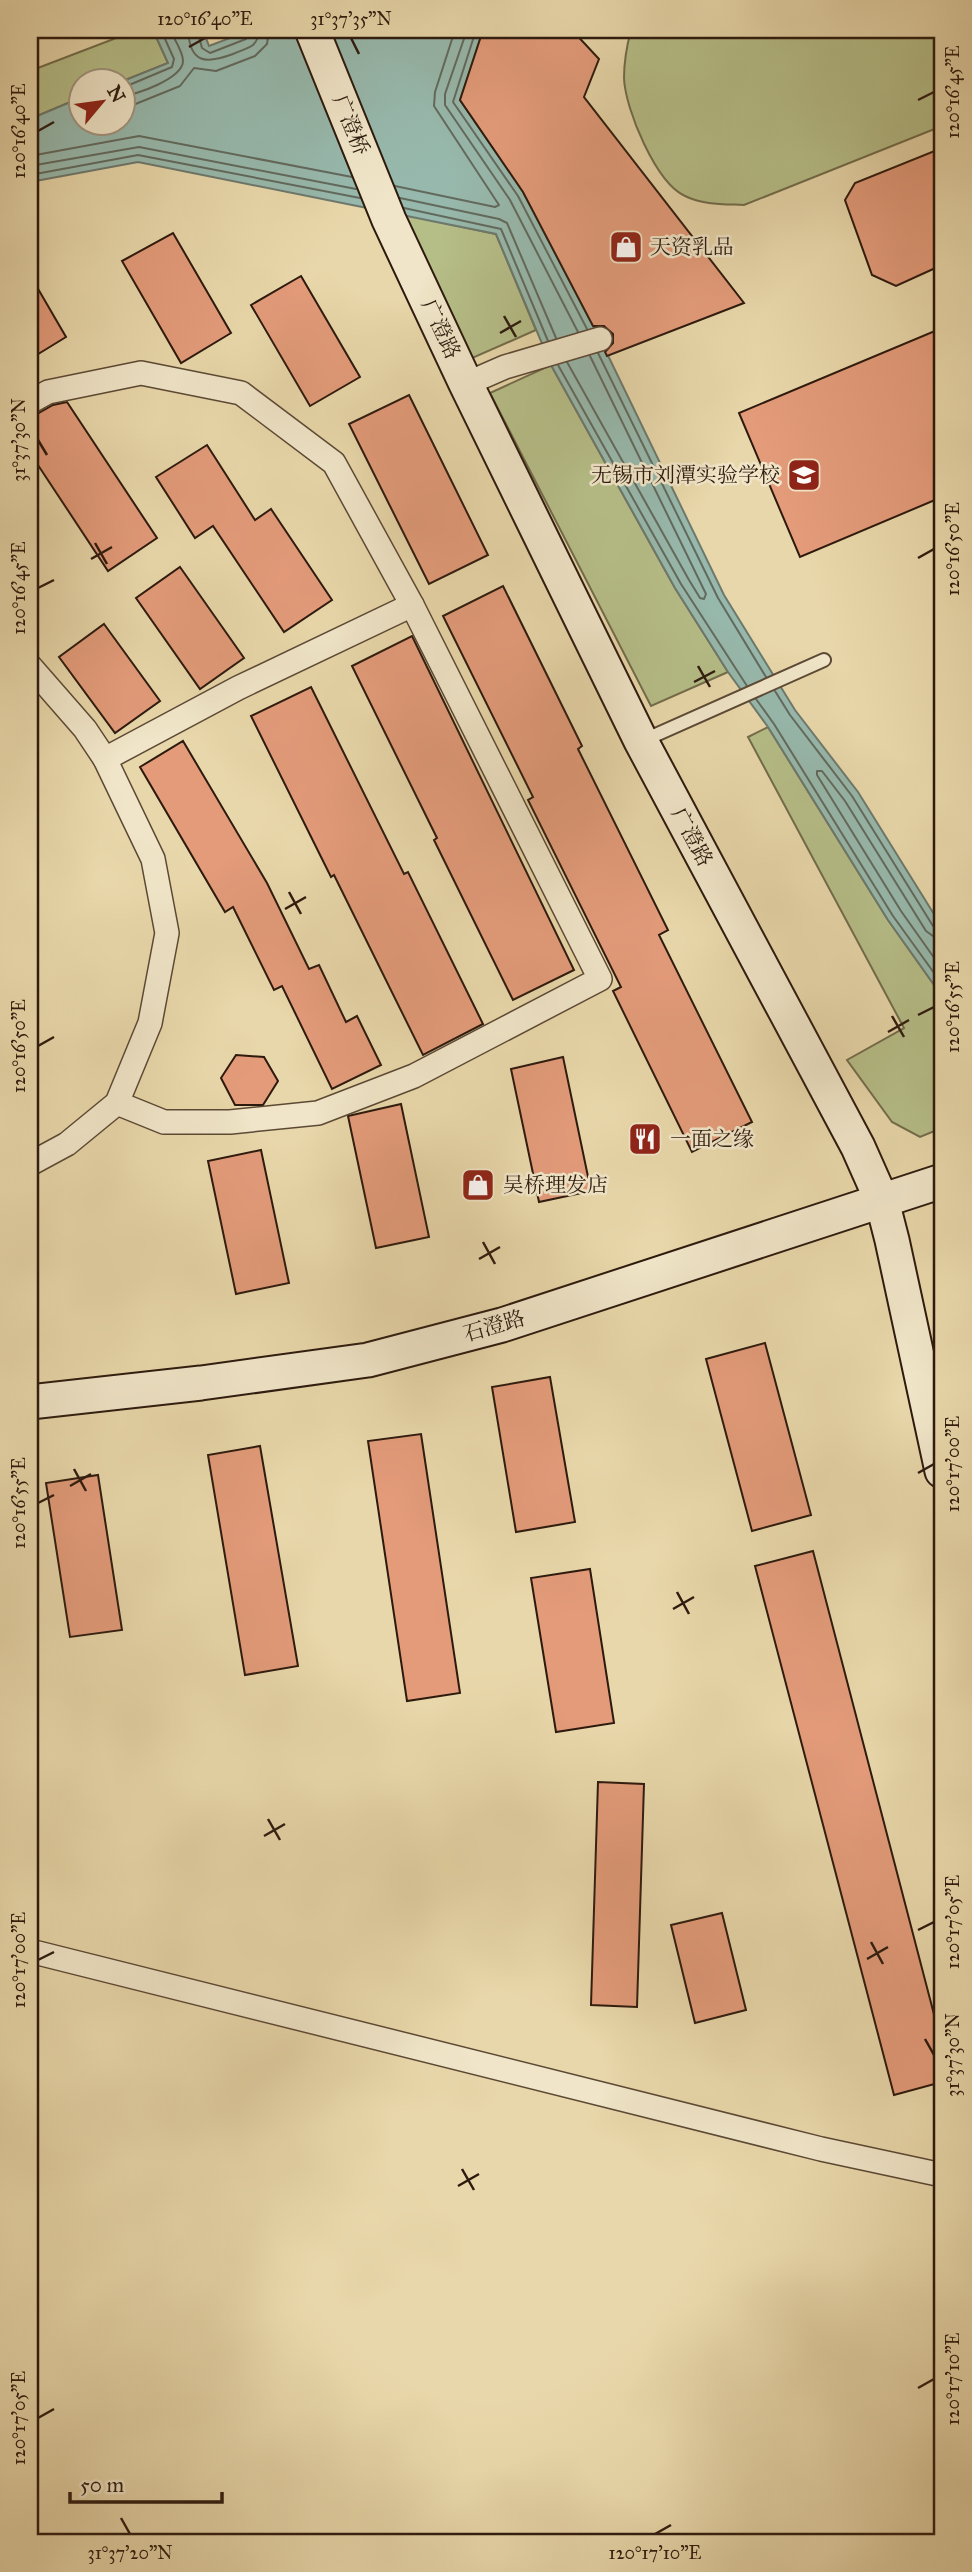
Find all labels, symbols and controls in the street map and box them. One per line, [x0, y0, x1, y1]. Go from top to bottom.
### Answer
text: 120°16'40"E [157, 8, 253, 30]
text: 31°37'35"N [310, 8, 392, 30]
text: 120°16'45"E [942, 45, 964, 139]
north arrow [66, 66, 136, 136]
text: N [102, 81, 130, 107]
text: 120°16'40"E [8, 83, 30, 179]
street label: 广澄桥 [327, 91, 375, 159]
shop icon: 天资乳品 [607, 228, 645, 266]
place label: 天资乳品 [650, 234, 734, 260]
street label: 广澄路 [416, 295, 466, 363]
text: 31°37'30"N [8, 398, 30, 482]
school or university icon: 无锡市刘潭实验学校 [785, 456, 823, 494]
place label: 无锡市刘潭实验学校 [591, 462, 780, 488]
text: 120°16'50"E [942, 502, 964, 596]
text: 120°16'45"E [8, 541, 30, 635]
street label: 广澄路 [666, 803, 718, 871]
text: 120°16'55"E [942, 961, 964, 1053]
text: 120°16'50"E [8, 999, 30, 1093]
restaurant icon: 一面之缘 [626, 1120, 664, 1158]
place label: 一面之缘 [670, 1126, 754, 1152]
shop icon: 吴桥理发店 [459, 1166, 497, 1204]
place label: 吴桥理发店 [503, 1172, 608, 1198]
street label: 石澄路 [460, 1305, 528, 1347]
text: 120°17'00"E [942, 1416, 964, 1512]
text: 120°16'55"E [8, 1457, 30, 1549]
text: 120°17'05"E [942, 1875, 964, 1969]
text: 120°17'00"E [8, 1912, 30, 2008]
text: 31°37'30"N [942, 2013, 964, 2097]
text: 120°17'10"E [942, 2332, 964, 2425]
text: 120°17'05"E [8, 2371, 30, 2465]
scale bar [70, 2460, 222, 2504]
text: 50 m [80, 2472, 125, 2498]
text: 31°37'20"N [87, 2542, 173, 2564]
text: 120°17'10"E [609, 2542, 702, 2564]

